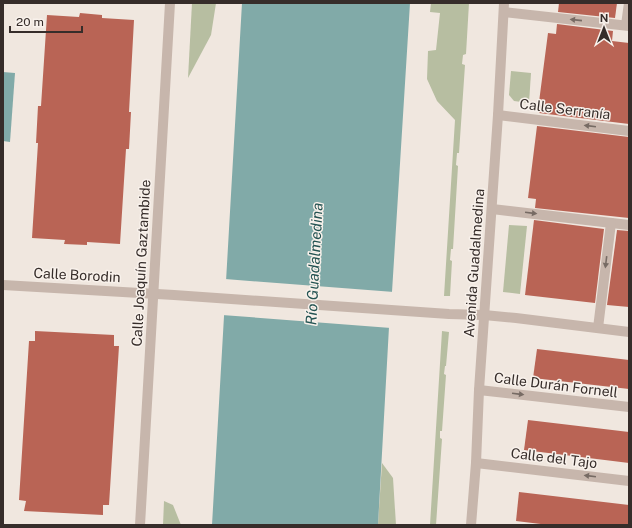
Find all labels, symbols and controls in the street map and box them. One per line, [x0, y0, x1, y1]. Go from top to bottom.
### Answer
scale bar [10, 8, 82, 34]
north arrow [584, 8, 624, 48]
text: N [600, 12, 608, 24]
text: 20 m [16, 15, 44, 29]
one-way arrow [570, 17, 582, 23]
street label: Calle Serranía [519, 95, 611, 123]
one-way arrow [584, 123, 596, 129]
street label: Calle Joaquín Gaztambide [129, 179, 153, 347]
street label: Avenida Guadalmedina [461, 188, 487, 338]
water label: Río Guadalmedina [302, 202, 326, 326]
one-way arrow [525, 210, 537, 216]
one-way arrow [603, 256, 609, 268]
street label: Calle Borodin [33, 265, 121, 285]
street label: Calle Durán Fornell [493, 369, 619, 401]
one-way arrow [512, 391, 524, 397]
street label: Calle del Tajo [510, 445, 598, 471]
one-way arrow [584, 473, 596, 480]

